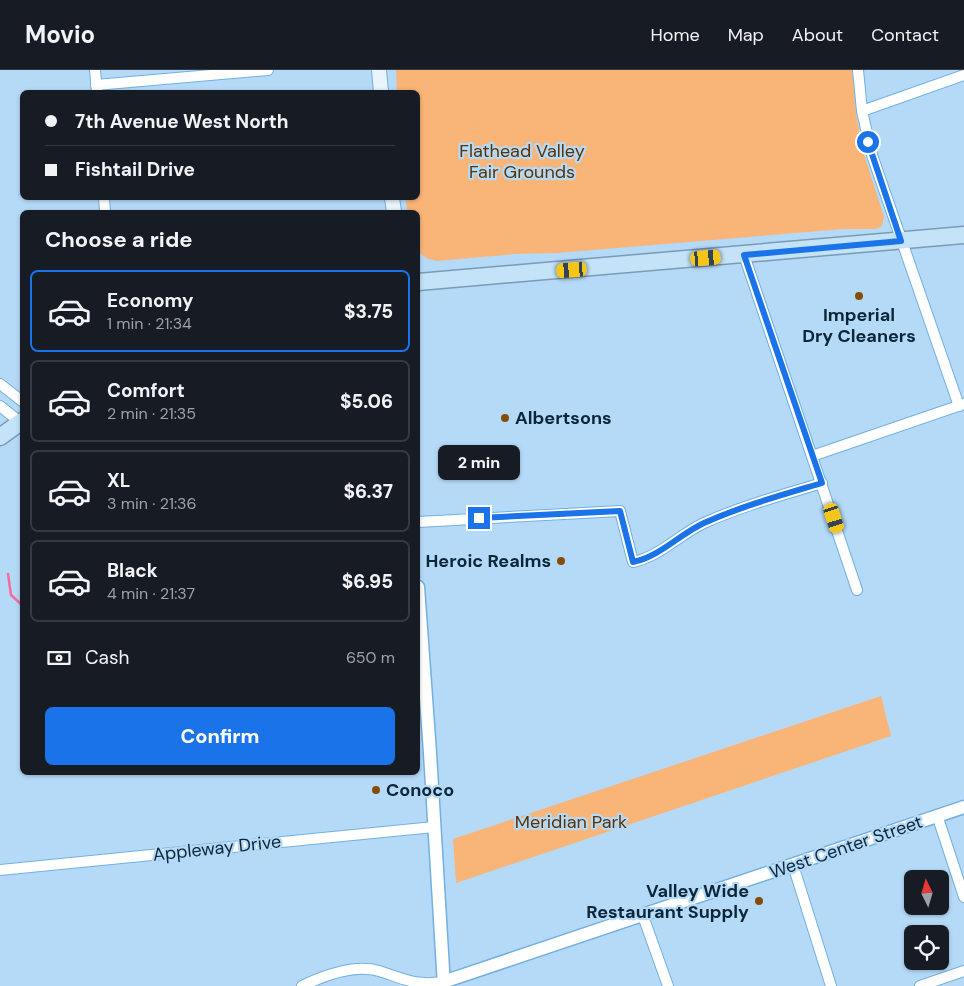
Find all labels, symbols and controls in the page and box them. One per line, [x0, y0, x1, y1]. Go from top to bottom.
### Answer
text: Movio [25, 19, 95, 50]
text: Home [650, 23, 700, 47]
text: Map [728, 23, 764, 47]
text: About [792, 23, 843, 47]
text: Contact [871, 23, 939, 47]
text: 7th Avenue West North [75, 109, 289, 134]
route start [857, 131, 879, 153]
park label: Flathead Valley Fair Grounds [459, 139, 585, 184]
text: Fishtail Drive [75, 157, 195, 182]
text: Choose a ride [45, 225, 193, 254]
car [690, 249, 721, 267]
car [556, 261, 587, 279]
text: Economy [107, 288, 194, 313]
icon: car [47, 289, 92, 334]
marker: Imperial Dry Cleaners [853, 290, 865, 302]
text: $3.75 [344, 299, 393, 324]
place label: Imperial Dry Cleaners [802, 303, 916, 348]
text: 1 min · 21:34 [107, 313, 192, 334]
text: Comfort [107, 378, 185, 403]
icon: car [47, 379, 92, 424]
text: $5.06 [340, 389, 393, 414]
text: 2 min · 21:35 [107, 403, 196, 424]
place label: Albertsons [515, 406, 612, 430]
marker: Albertsons [499, 412, 511, 424]
callout: 2 min [438, 446, 520, 480]
text: 2 min [458, 452, 500, 473]
text: XL [107, 468, 130, 493]
icon: car [47, 469, 92, 514]
text: $6.37 [344, 479, 393, 504]
text: 3 min · 21:36 [107, 493, 197, 514]
car [822, 501, 845, 535]
route end [468, 507, 490, 529]
place label: Heroic Realms [426, 549, 551, 573]
marker: Heroic Realms [555, 555, 567, 567]
text: Black [107, 558, 158, 583]
icon: car [47, 559, 92, 604]
text: $6.95 [342, 569, 393, 594]
text: 4 min · 21:37 [107, 583, 195, 604]
icon: cash [45, 644, 73, 672]
text: Cash [85, 645, 129, 670]
text: 650 m [346, 647, 395, 668]
button: Confirm [45, 707, 395, 765]
place label: Conoco [386, 778, 454, 802]
marker: Conoco [370, 784, 382, 796]
park label: Meridian Park [515, 810, 627, 834]
street label: West Center Street [766, 810, 926, 884]
street label: Appleway Drive [152, 829, 282, 867]
north arrow [904, 870, 949, 915]
map controls [904, 870, 949, 970]
place label: Valley Wide Restaurant Supply [586, 879, 749, 924]
marker: Valley Wide Restaurant Supply [753, 895, 765, 907]
button: locate [904, 925, 949, 970]

